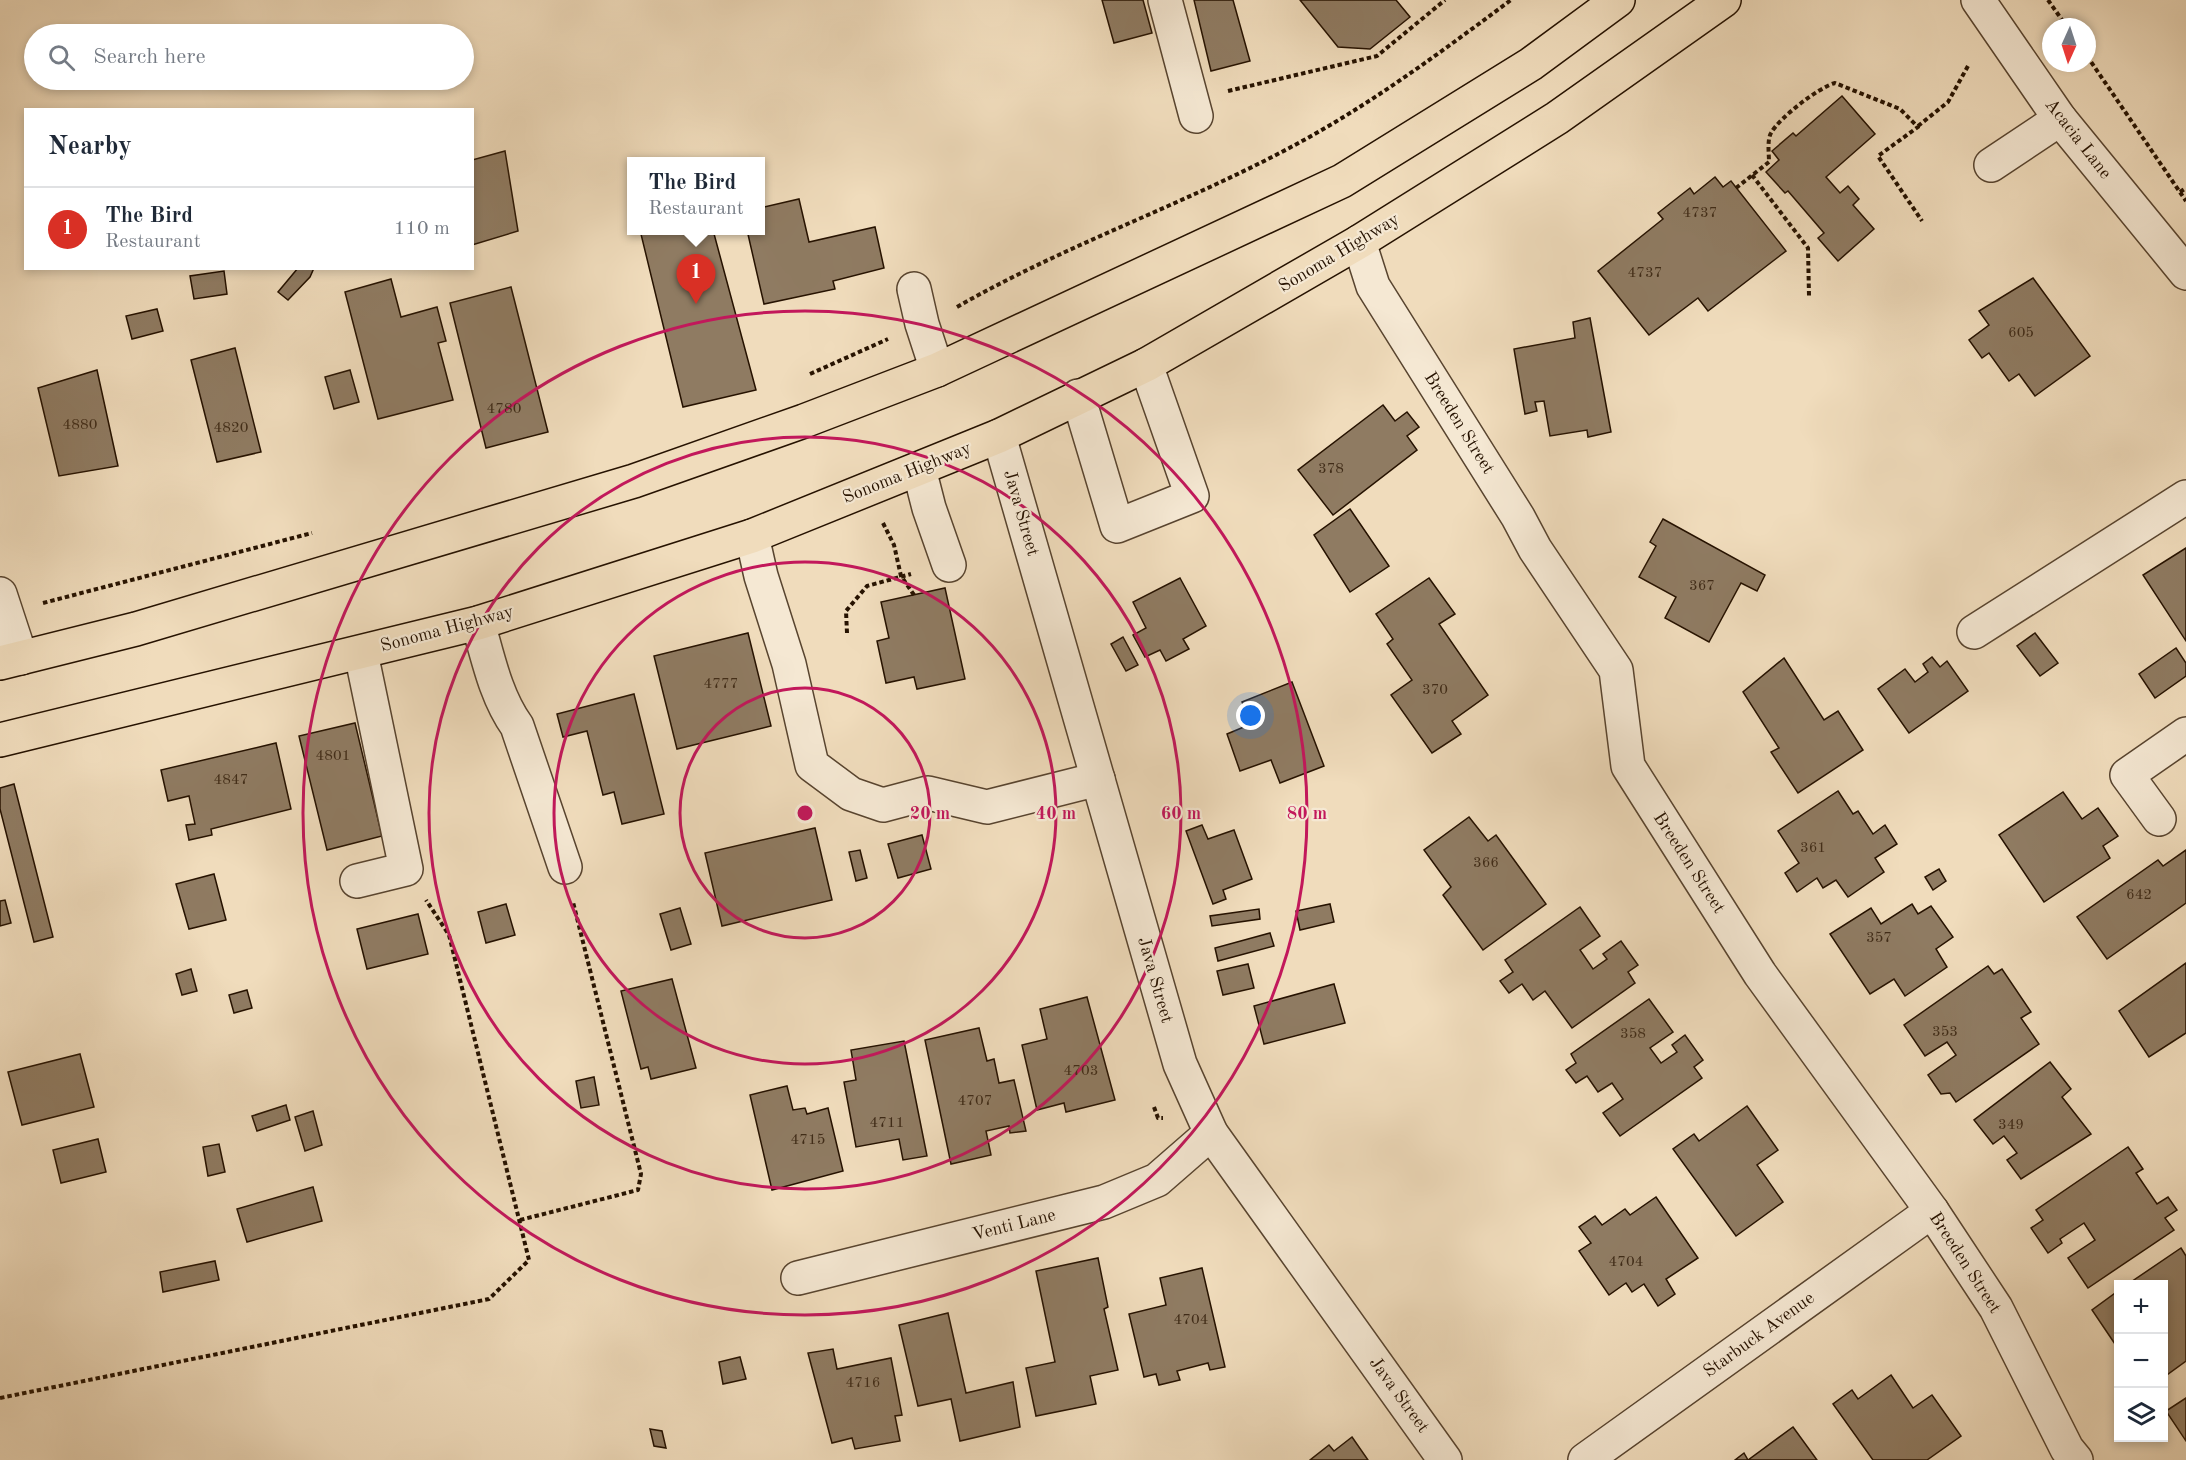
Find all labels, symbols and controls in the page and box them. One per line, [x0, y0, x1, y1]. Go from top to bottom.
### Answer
north arrow [2042, 18, 2096, 72]
search box [24, 24, 474, 90]
icon: search [45, 41, 78, 74]
text: Search here [93, 46, 206, 68]
street label: Acacia Lane [2041, 96, 2115, 182]
text: Nearby [48, 134, 132, 160]
popup [627, 157, 765, 235]
text: The Bird [648, 172, 736, 194]
text: Restaurant [648, 199, 744, 219]
text: The Bird [105, 205, 193, 227]
house number: 4737 [1683, 206, 1717, 221]
street label: Sonoma Highway [1276, 210, 1403, 296]
text: 1 [62, 219, 73, 239]
text: 110 m [394, 219, 450, 239]
text: Restaurant [105, 232, 201, 252]
pin: 1 [676, 254, 716, 304]
house number: 4737 [1628, 266, 1662, 281]
house number: 605 [2008, 326, 2034, 341]
street label: Breeden Street [1420, 369, 1498, 477]
house number: 4780 [487, 402, 521, 417]
house number: 4880 [63, 418, 97, 433]
house number: 4820 [214, 421, 248, 436]
street label: Sonoma Highway [840, 439, 974, 507]
house number: 378 [1318, 462, 1344, 477]
street label: Java Street [1000, 468, 1042, 558]
house number: 367 [1689, 579, 1715, 594]
street label: Sonoma Highway [378, 602, 516, 655]
house number: 4777 [704, 677, 738, 692]
house number: 370 [1422, 683, 1448, 698]
your location [1236, 701, 1265, 730]
house number: 4801 [316, 749, 350, 764]
house number: 4847 [214, 773, 248, 788]
centre of rings [795, 803, 815, 823]
text: 20 m [910, 805, 950, 823]
text: 40 m [1036, 805, 1076, 823]
text: 60 m [1161, 805, 1201, 823]
text: 80 m [1287, 805, 1327, 823]
street label: Breeden Street [1650, 809, 1728, 917]
house number: 361 [1800, 841, 1826, 856]
house number: 366 [1473, 856, 1499, 871]
house number: 642 [2126, 888, 2152, 903]
house number: 357 [1866, 931, 1892, 946]
street label: Java Street [1134, 935, 1176, 1025]
house number: 353 [1932, 1025, 1958, 1040]
house number: 358 [1620, 1027, 1646, 1042]
house number: 4703 [1064, 1064, 1098, 1079]
house number: 4707 [958, 1094, 992, 1109]
house number: 4711 [870, 1116, 904, 1131]
house number: 349 [1998, 1118, 2024, 1133]
house number: 4715 [791, 1133, 825, 1148]
street label: Venti Lane [970, 1206, 1058, 1244]
street label: Breeden Street [1926, 1209, 2004, 1317]
house number: 4704 [1609, 1255, 1643, 1270]
map controls [2114, 1280, 2168, 1442]
button: + [2114, 1280, 2168, 1334]
street label: Starbuck Avenue [1700, 1289, 1818, 1381]
house number: 4704 [1174, 1313, 1208, 1328]
button: − [2114, 1334, 2168, 1388]
street label: Java Street [1366, 1354, 1432, 1436]
house number: 4716 [846, 1376, 880, 1391]
button: layers [2114, 1388, 2168, 1442]

